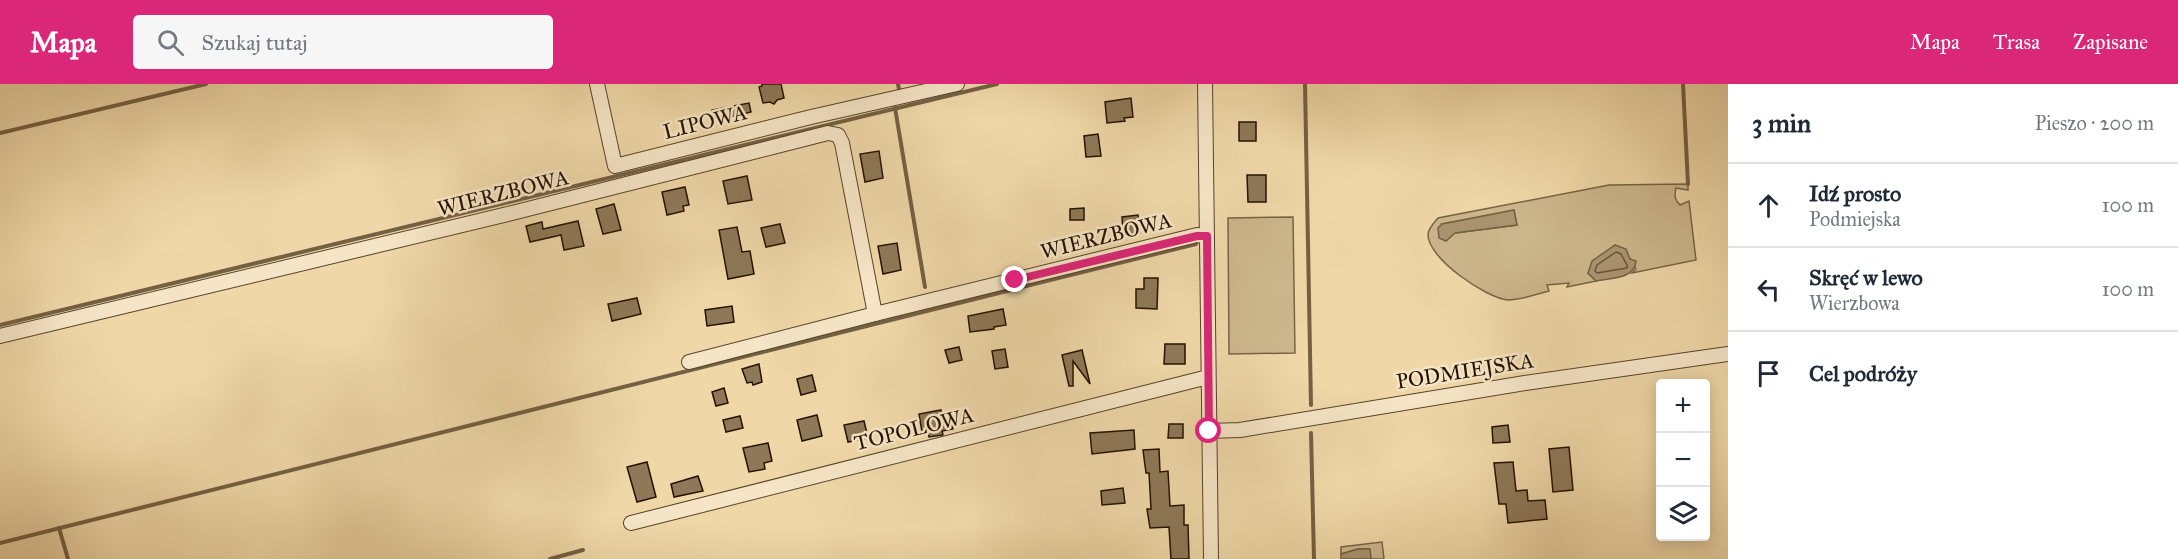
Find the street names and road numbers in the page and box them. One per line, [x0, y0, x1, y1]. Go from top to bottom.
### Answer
street label: LIPOWA [660, 99, 750, 145]
street label: WIERZBOWA [435, 164, 571, 222]
street label: WIERZBOWA [1038, 207, 1174, 265]
street label: PODMIEJSKA [1394, 347, 1536, 395]
street label: TOPOLOWA [851, 402, 977, 456]

